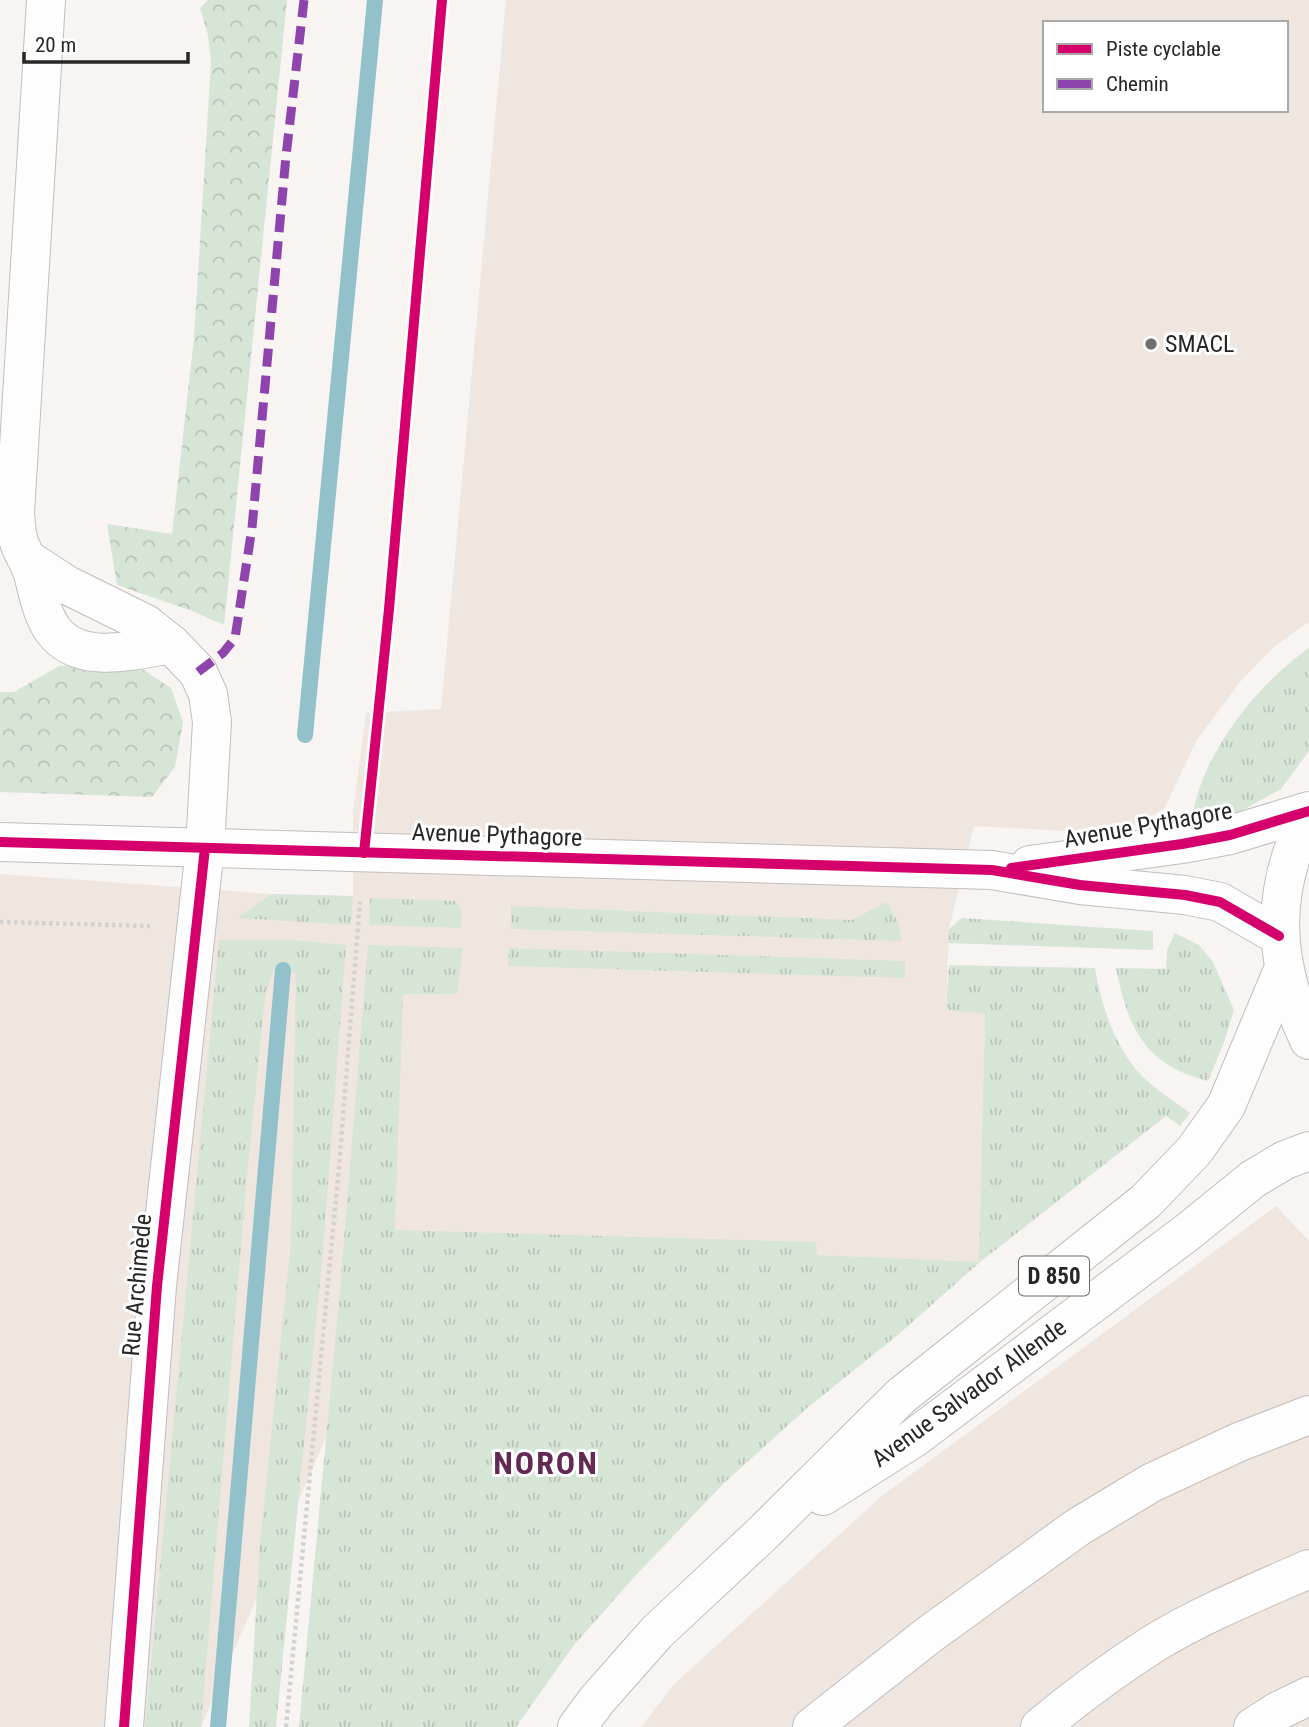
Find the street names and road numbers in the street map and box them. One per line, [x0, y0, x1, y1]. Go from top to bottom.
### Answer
street label: Avenue Pythagore [1062, 796, 1234, 854]
street label: Avenue Pythagore [411, 818, 583, 852]
street label: Rue Archimède [117, 1213, 157, 1357]
road number: D 850 [1019, 1256, 1089, 1296]
street label: Avenue Salvador Allende [866, 1313, 1072, 1473]

